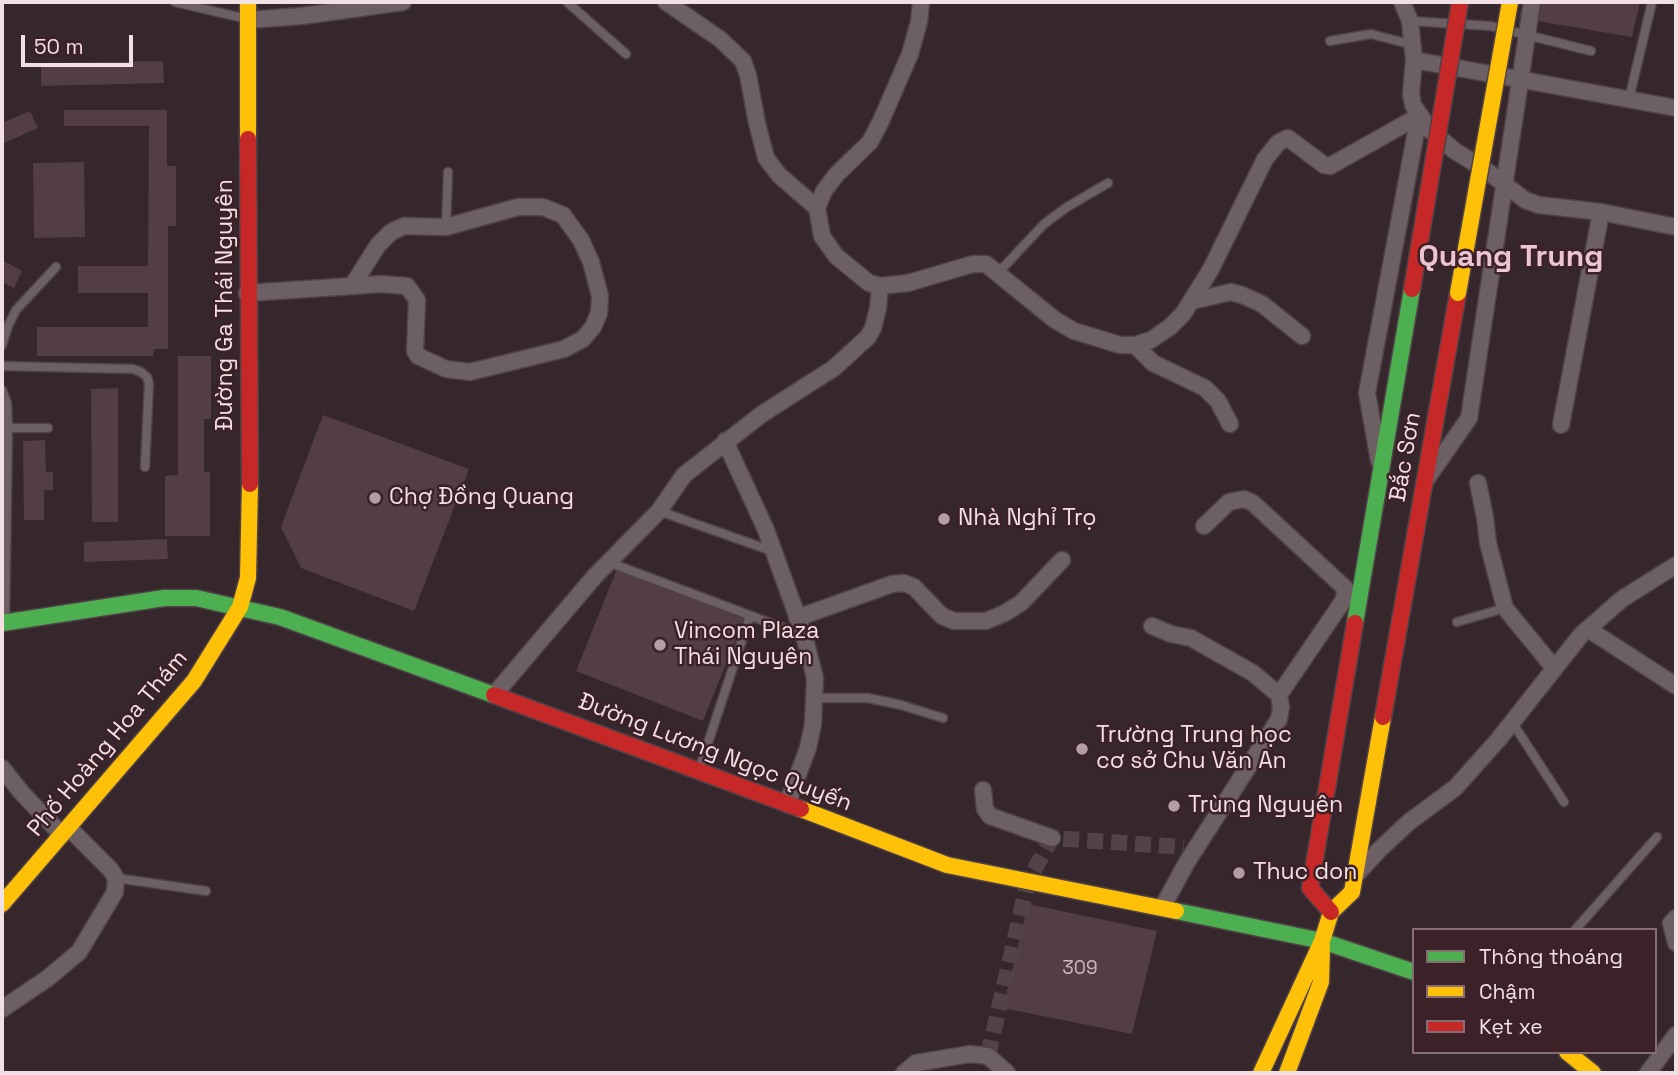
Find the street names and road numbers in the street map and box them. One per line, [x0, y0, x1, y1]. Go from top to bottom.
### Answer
street label: Đường Ga Thái Nguyên [212, 179, 240, 431]
street label: Bắc Sơn [1385, 410, 1427, 504]
street label: Phố Hoàng Hoa Thám [22, 645, 194, 843]
street label: Đường Lương Ngọc Quyến [574, 688, 856, 818]

